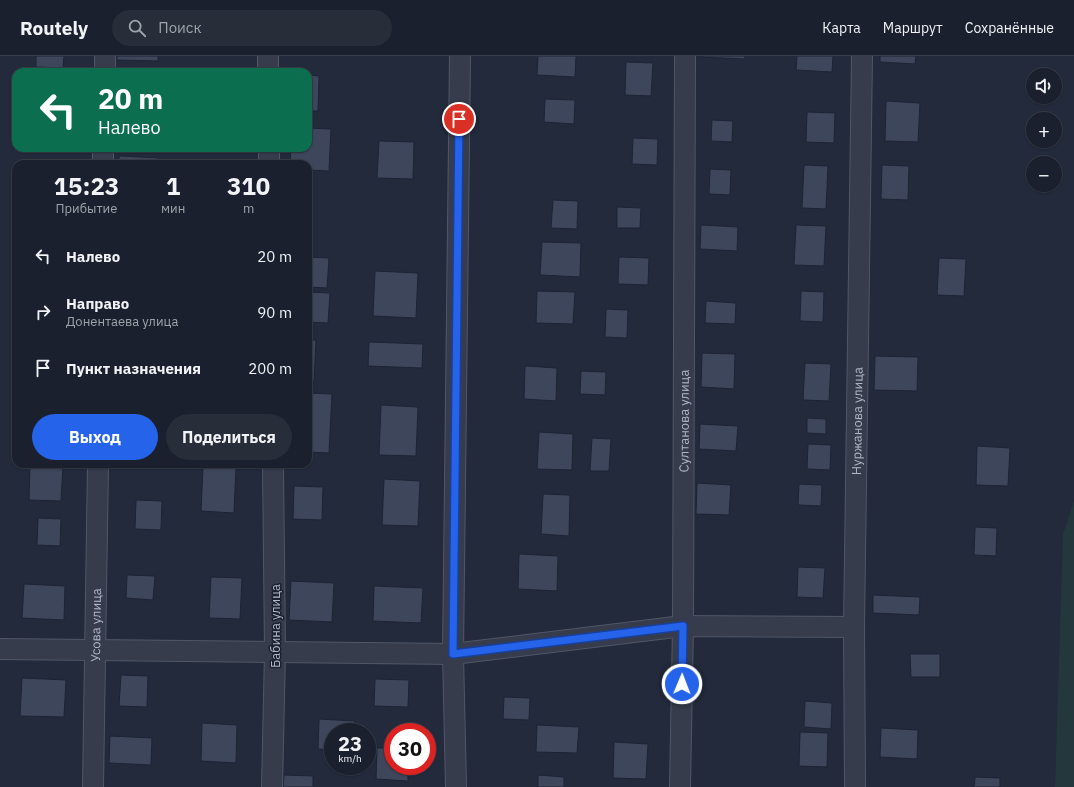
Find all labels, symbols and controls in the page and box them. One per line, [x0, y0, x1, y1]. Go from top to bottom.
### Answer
search box [112, 10, 392, 46]
text: Routely [20, 16, 88, 40]
icon: search [126, 17, 148, 39]
text: Поиск [158, 18, 202, 37]
text: Карта [822, 19, 861, 37]
text: Маршрут [883, 19, 943, 37]
text: Сохранённые [965, 19, 1054, 37]
map controls [1026, 68, 1062, 192]
button: sound [1026, 68, 1062, 104]
text: 20 m [98, 80, 163, 117]
icon: left [32, 84, 84, 136]
pin [442, 102, 476, 136]
icon: arrive [448, 108, 470, 130]
button: + [1026, 112, 1062, 148]
text: Налево [98, 116, 161, 139]
button: − [1026, 156, 1062, 192]
text: 15:23 [54, 170, 119, 202]
text: 1 [166, 170, 180, 202]
text: 310 [227, 170, 270, 202]
text: Прибытие [56, 200, 117, 217]
text: мин [161, 200, 185, 217]
text: m [243, 200, 254, 217]
icon: left [32, 245, 54, 267]
text: Налево [66, 247, 120, 266]
text: 20 m [257, 247, 292, 266]
text: Направо [66, 294, 129, 313]
icon: right [32, 301, 54, 323]
text: 90 m [257, 303, 292, 322]
text: Донентаева улица [66, 313, 178, 330]
icon: arrive [32, 357, 54, 379]
text: Пункт назначения [66, 359, 201, 378]
text: 200 m [248, 359, 292, 378]
street label: Нуржанова улица [848, 367, 866, 475]
street label: Султанова улица [675, 370, 692, 472]
button: Выход [32, 414, 158, 460]
button: Поделиться [166, 414, 292, 460]
street label: Бабина улица [267, 584, 284, 668]
street label: Усова улица [86, 588, 105, 662]
position arrow [661, 663, 703, 705]
speed limit sign: 30 [384, 723, 436, 775]
text: 23 [338, 730, 362, 757]
text: km/h [338, 752, 362, 765]

